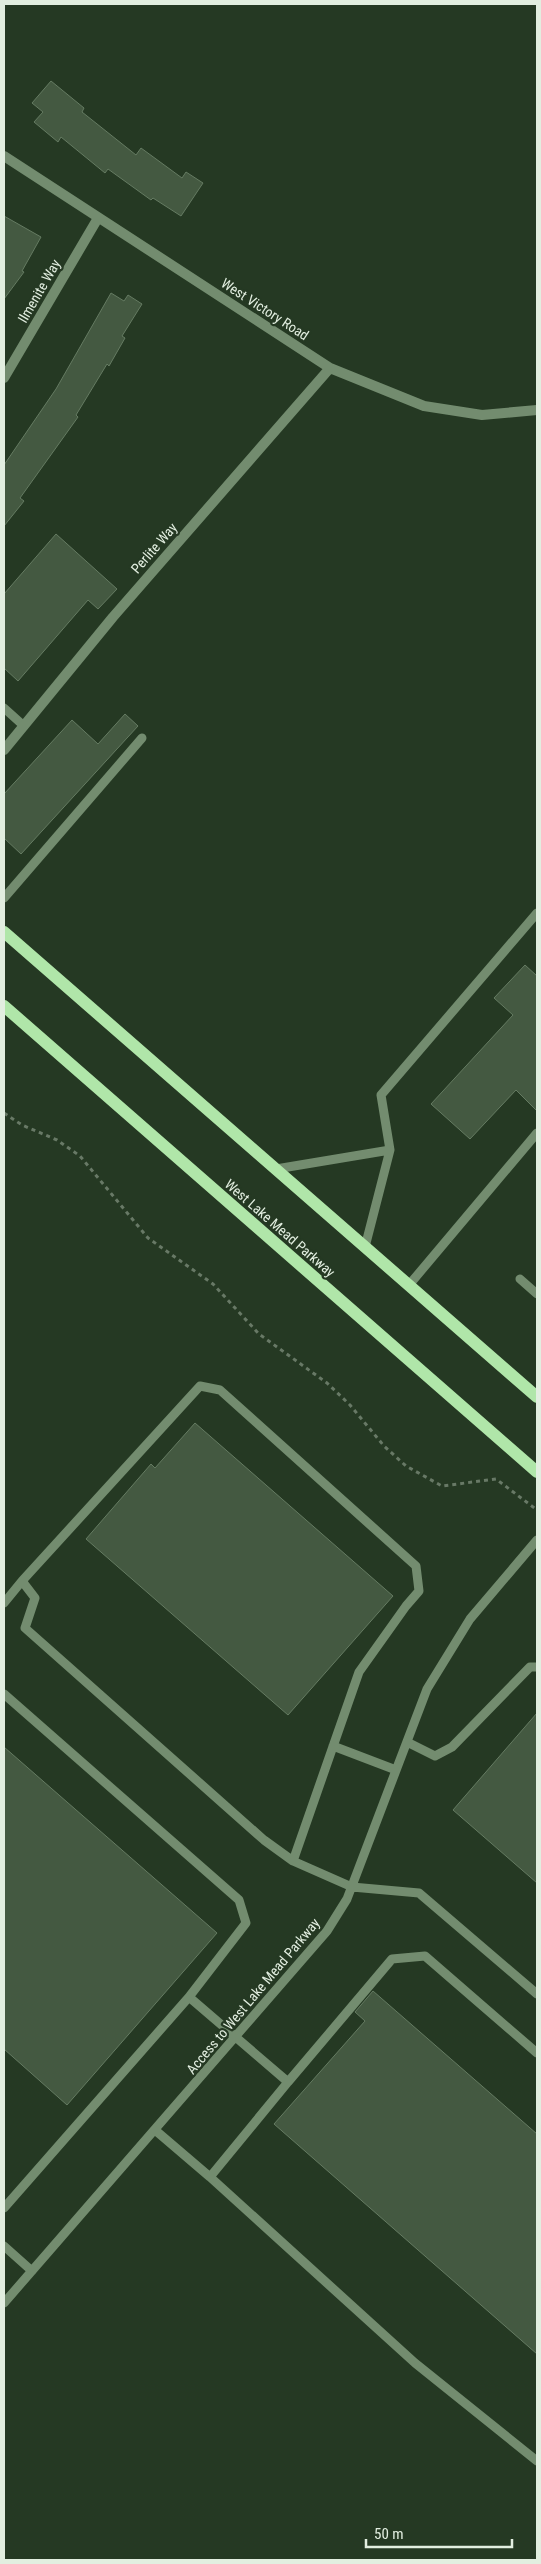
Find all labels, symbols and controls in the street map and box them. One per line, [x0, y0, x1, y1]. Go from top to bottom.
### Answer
street label: Ilmenite Way [14, 256, 64, 326]
street label: West Victory Road [218, 275, 312, 343]
street label: Perlite Way [128, 519, 180, 577]
street label: West Lake Mead Parkway [222, 1176, 338, 1280]
street label: Access to West Lake Mead Parkway [183, 1915, 323, 2077]
scale bar [366, 2516, 512, 2548]
text: 50 m [374, 2525, 404, 2543]

